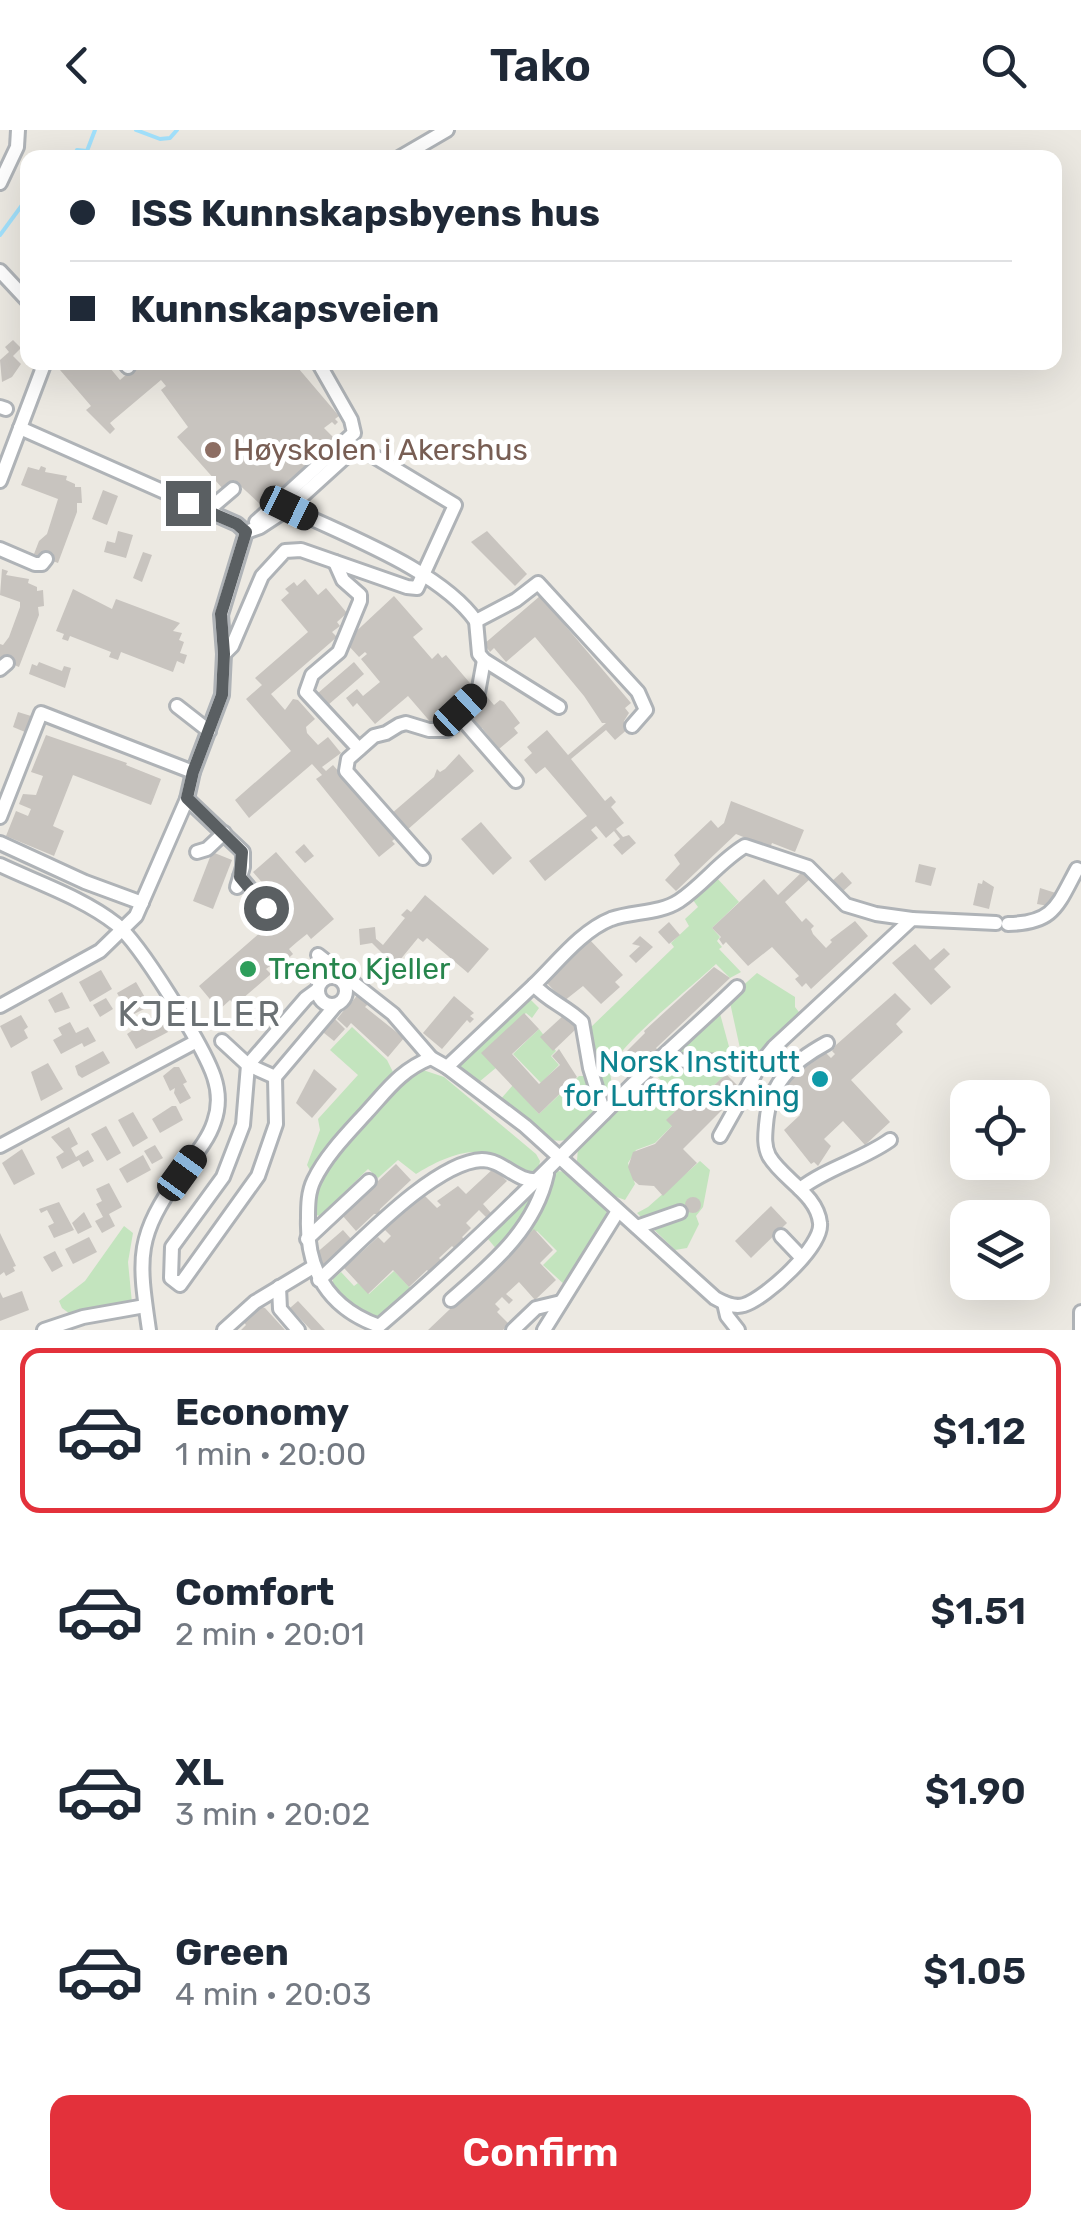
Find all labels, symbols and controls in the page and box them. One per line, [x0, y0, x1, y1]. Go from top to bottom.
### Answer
icon: back [50, 38, 105, 93]
icon: search [976, 38, 1031, 93]
text: Tako [490, 39, 591, 92]
text: ISS Kunnskapsbyens hus [130, 190, 600, 236]
text: Kunnskapsveien [130, 286, 439, 332]
place label: Høyskolen i Akershus [233, 432, 528, 468]
marker: Høyskolen i Akershus [202, 439, 224, 461]
route end [166, 481, 211, 526]
car [255, 481, 323, 535]
car [428, 679, 492, 741]
route start [244, 886, 289, 931]
place label: Trento Kjeller [268, 951, 451, 987]
marker: Trento Kjeller [237, 958, 259, 980]
district label: KJELLER [117, 993, 283, 1035]
place label: Norsk Institutt for Luftforskning [564, 1044, 800, 1114]
marker: Norsk Institutt for Luftforskning [809, 1068, 831, 1090]
map controls [950, 1080, 1050, 1300]
button: locate [950, 1080, 1050, 1180]
car [152, 1140, 212, 1206]
button: layers [950, 1200, 1050, 1300]
icon: car [55, 1386, 145, 1476]
text: Economy [175, 1389, 349, 1435]
text: $1.12 [933, 1408, 1026, 1454]
text: 1 min · 20:00 [175, 1435, 366, 1473]
icon: car [55, 1566, 145, 1656]
text: Comfort [175, 1569, 334, 1615]
text: $1.51 [931, 1588, 1026, 1634]
text: 2 min · 20:01 [175, 1615, 365, 1653]
icon: car [55, 1746, 145, 1836]
text: XL [175, 1749, 224, 1795]
text: $1.90 [925, 1768, 1026, 1814]
text: 3 min · 20:02 [175, 1795, 370, 1833]
icon: car [55, 1926, 145, 2016]
text: Green [175, 1929, 289, 1975]
text: $1.05 [923, 1948, 1026, 1994]
text: 4 min · 20:03 [175, 1975, 371, 2013]
button: Confirm [50, 2095, 1031, 2210]

